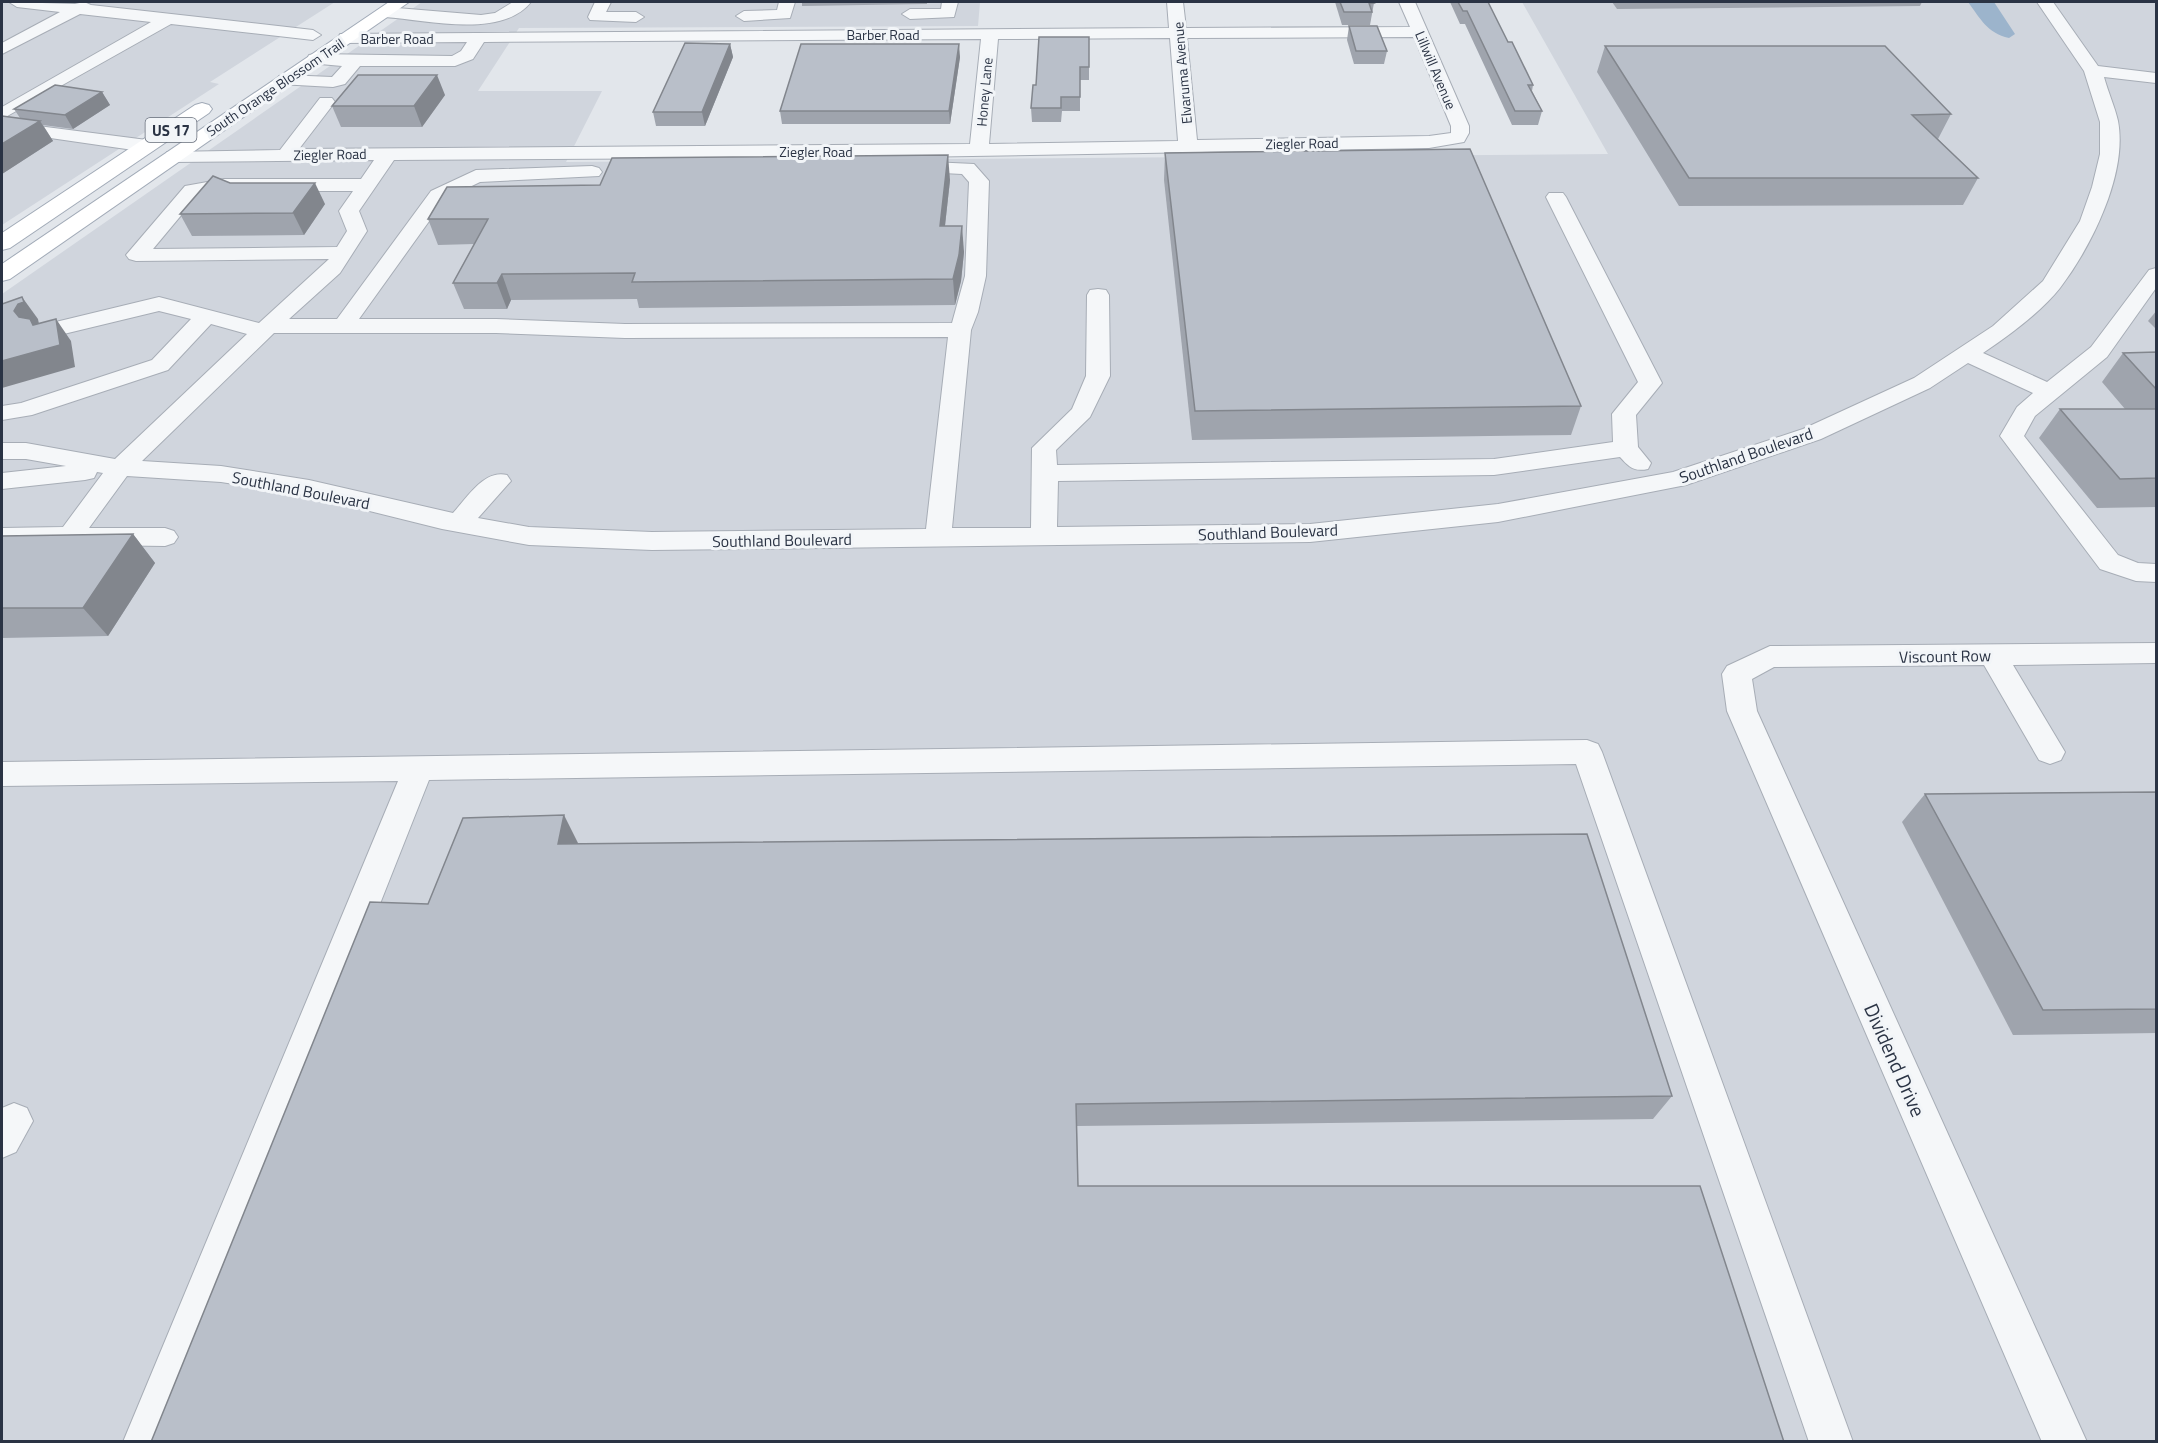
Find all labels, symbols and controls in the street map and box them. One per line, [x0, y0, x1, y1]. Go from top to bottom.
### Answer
street label: Elvaruma Avenue [1167, 21, 1197, 125]
street label: Barber Road [846, 24, 920, 45]
street label: Barber Road [360, 28, 434, 49]
street label: Lillwill Avenue [1410, 28, 1462, 112]
street label: South Orange Blossom Trail [202, 33, 348, 141]
street label: Honey Lane [971, 57, 997, 127]
road number: US 17 [146, 118, 196, 142]
street label: Ziegler Road [1265, 132, 1339, 154]
street label: Ziegler Road [779, 141, 853, 162]
street label: Ziegler Road [293, 143, 367, 165]
street label: Southland Boulevard [1676, 421, 1816, 489]
street label: Southland Boulevard [230, 465, 372, 515]
street label: Southland Boulevard [1198, 518, 1338, 546]
street label: Southland Boulevard [712, 527, 852, 553]
street label: Viscount Row [1899, 643, 1991, 669]
street label: Dividend Drive [1856, 998, 1934, 1122]

